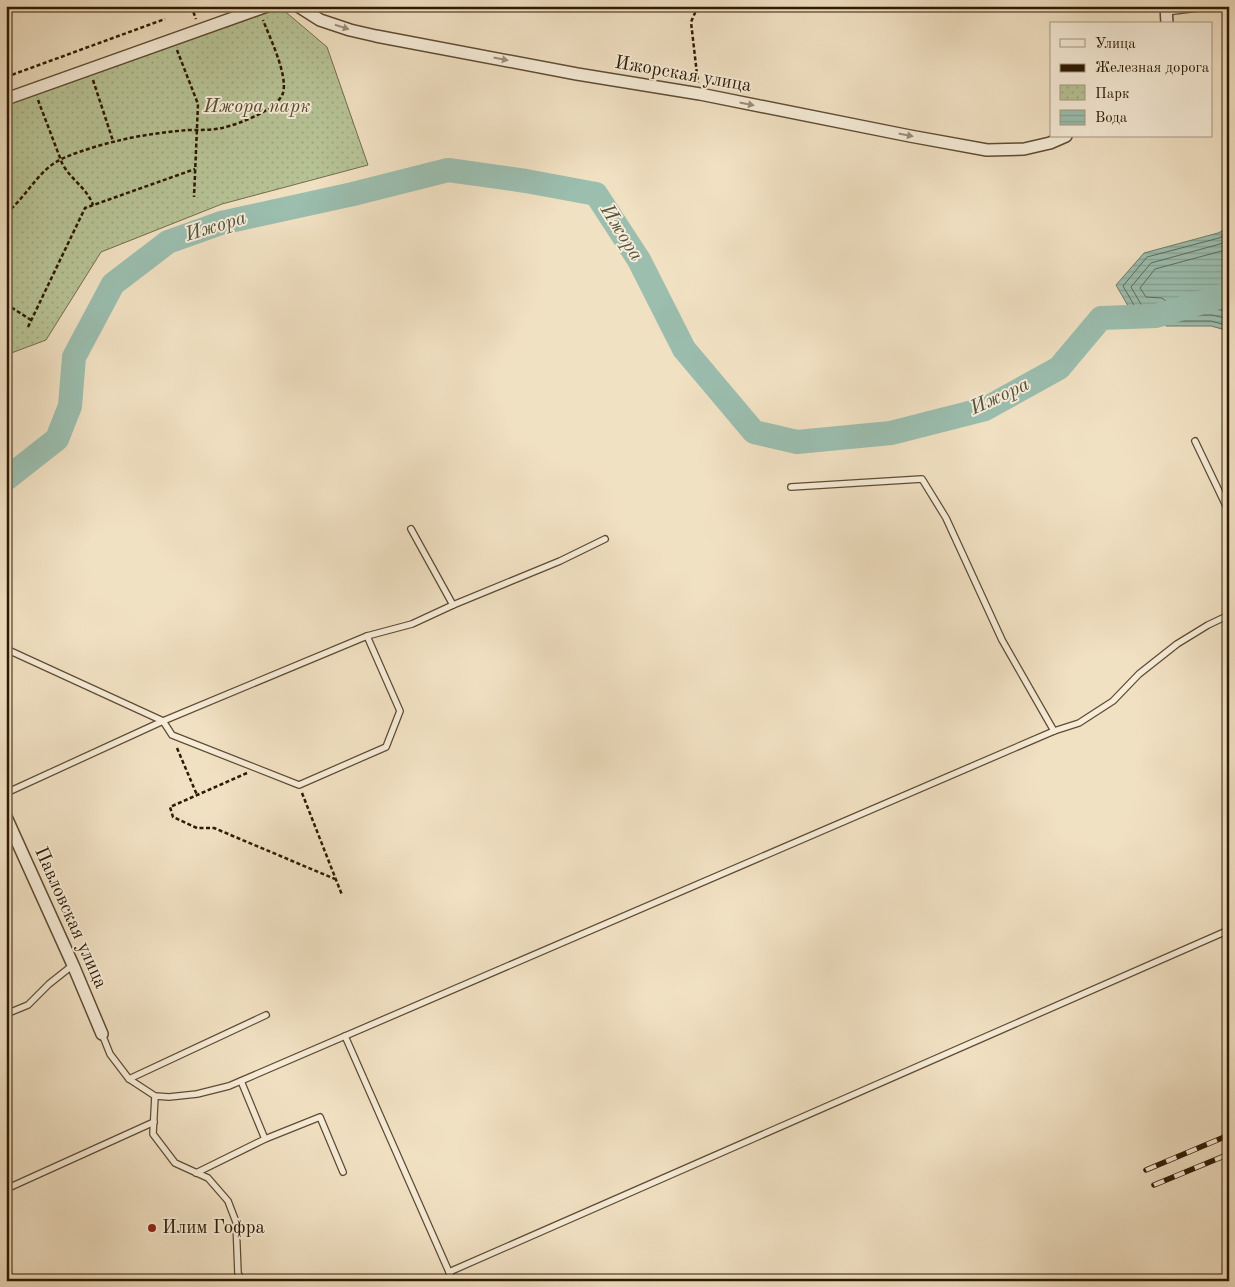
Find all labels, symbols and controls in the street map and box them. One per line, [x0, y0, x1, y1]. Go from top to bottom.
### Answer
legend [1050, 22, 1212, 138]
one-way arrow [334, 24, 349, 32]
text: Улица [1095, 37, 1136, 52]
street label: Ижорская улица [613, 54, 753, 96]
one-way arrow [493, 56, 509, 64]
text: Железная дорога [1095, 61, 1210, 76]
text: Парк [1095, 87, 1130, 102]
park label: Ижора парк [203, 98, 310, 117]
one-way arrow [739, 100, 755, 108]
text: Вода [1095, 111, 1128, 126]
one-way arrow [899, 132, 915, 140]
water label: Ижора [595, 200, 646, 265]
water label: Ижора [182, 208, 249, 246]
water label: Ижора [966, 374, 1033, 420]
street label: Павловская улица [30, 844, 110, 992]
place label: Илим Гофра [162, 1219, 266, 1238]
marker: Илим Гофра [146, 1222, 158, 1234]

